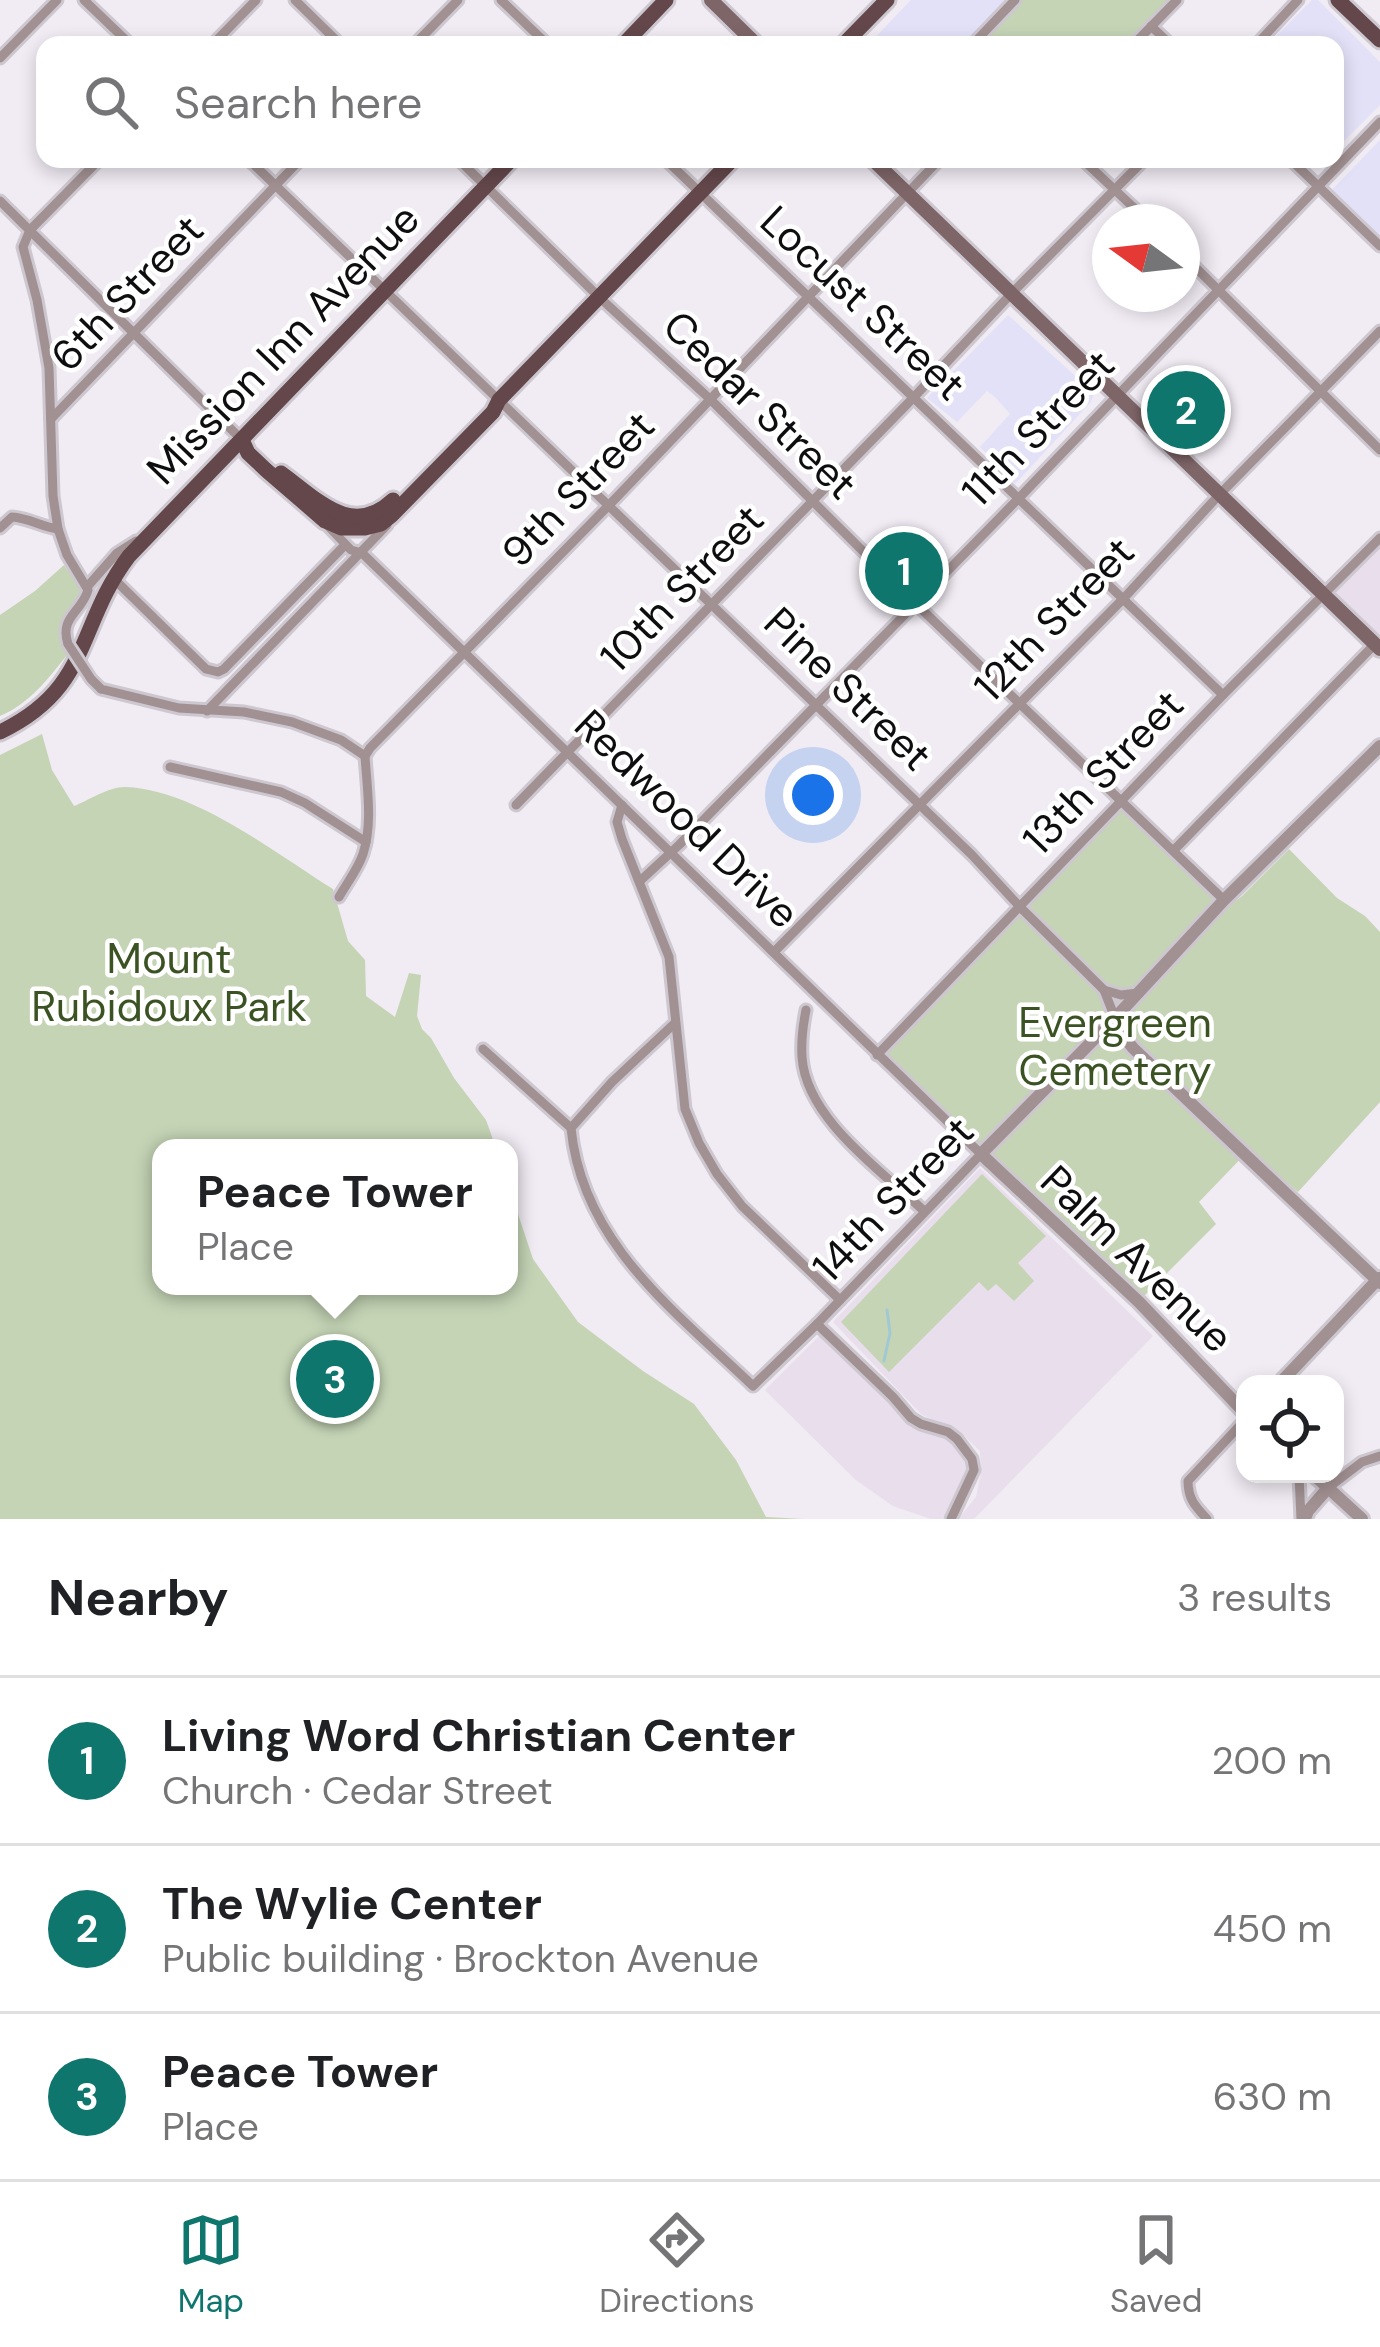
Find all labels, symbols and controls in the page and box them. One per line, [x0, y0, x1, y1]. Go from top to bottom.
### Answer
search box [36, 36, 1344, 168]
icon: search [78, 69, 144, 135]
text: Search here [174, 73, 422, 132]
street label: Mission Inn Avenue [135, 192, 431, 496]
street label: Locust Street [749, 194, 977, 412]
street label: 6th Street [39, 203, 215, 383]
north arrow [1092, 204, 1200, 312]
street label: Cedar Street [651, 299, 869, 511]
street label: 11th Street [950, 338, 1126, 518]
pin: 2 [1147, 365, 1225, 455]
street label: 9th Street [490, 399, 666, 579]
street label: 10th Street [588, 492, 776, 684]
street label: 12th Street [962, 525, 1146, 713]
pin: 1 [865, 526, 943, 616]
street label: Pine Street [752, 595, 944, 783]
street label: 13th Street [1011, 678, 1195, 866]
street label: Redwood Drive [563, 698, 811, 940]
your location [783, 765, 843, 825]
park label: Mount Rubidoux Park [31, 931, 307, 1034]
park label: Evergreen Cemetery [1018, 995, 1212, 1098]
street label: 14th Street [800, 1105, 986, 1293]
popup [152, 1139, 518, 1295]
street label: Palm Avenue [1029, 1153, 1245, 1365]
text: Peace Tower [197, 1162, 473, 1221]
text: Place [197, 1221, 294, 1272]
pin: 3 [296, 1334, 374, 1424]
map controls [1236, 1375, 1344, 1483]
button: locate [1236, 1375, 1344, 1483]
text: Nearby [48, 1564, 229, 1631]
text: 3 results [1177, 1572, 1332, 1623]
text: Living Word Christian Center [162, 1706, 795, 1765]
text: 1 [80, 1735, 94, 1786]
text: 200 m [1211, 1735, 1332, 1786]
text: Church · Cedar Street [162, 1765, 553, 1816]
text: The Wylie Center [162, 1874, 542, 1933]
text: 2 [76, 1903, 98, 1954]
text: 450 m [1213, 1903, 1332, 1954]
text: Public building · Brockton Avenue [162, 1933, 759, 1984]
text: Peace Tower [162, 2042, 438, 2101]
text: 3 [75, 2071, 99, 2122]
text: 630 m [1213, 2071, 1332, 2122]
text: Place [162, 2101, 259, 2152]
tab: Map [178, 2207, 244, 2322]
tab: Directions [599, 2207, 755, 2322]
tab: Saved [1110, 2207, 1202, 2322]

